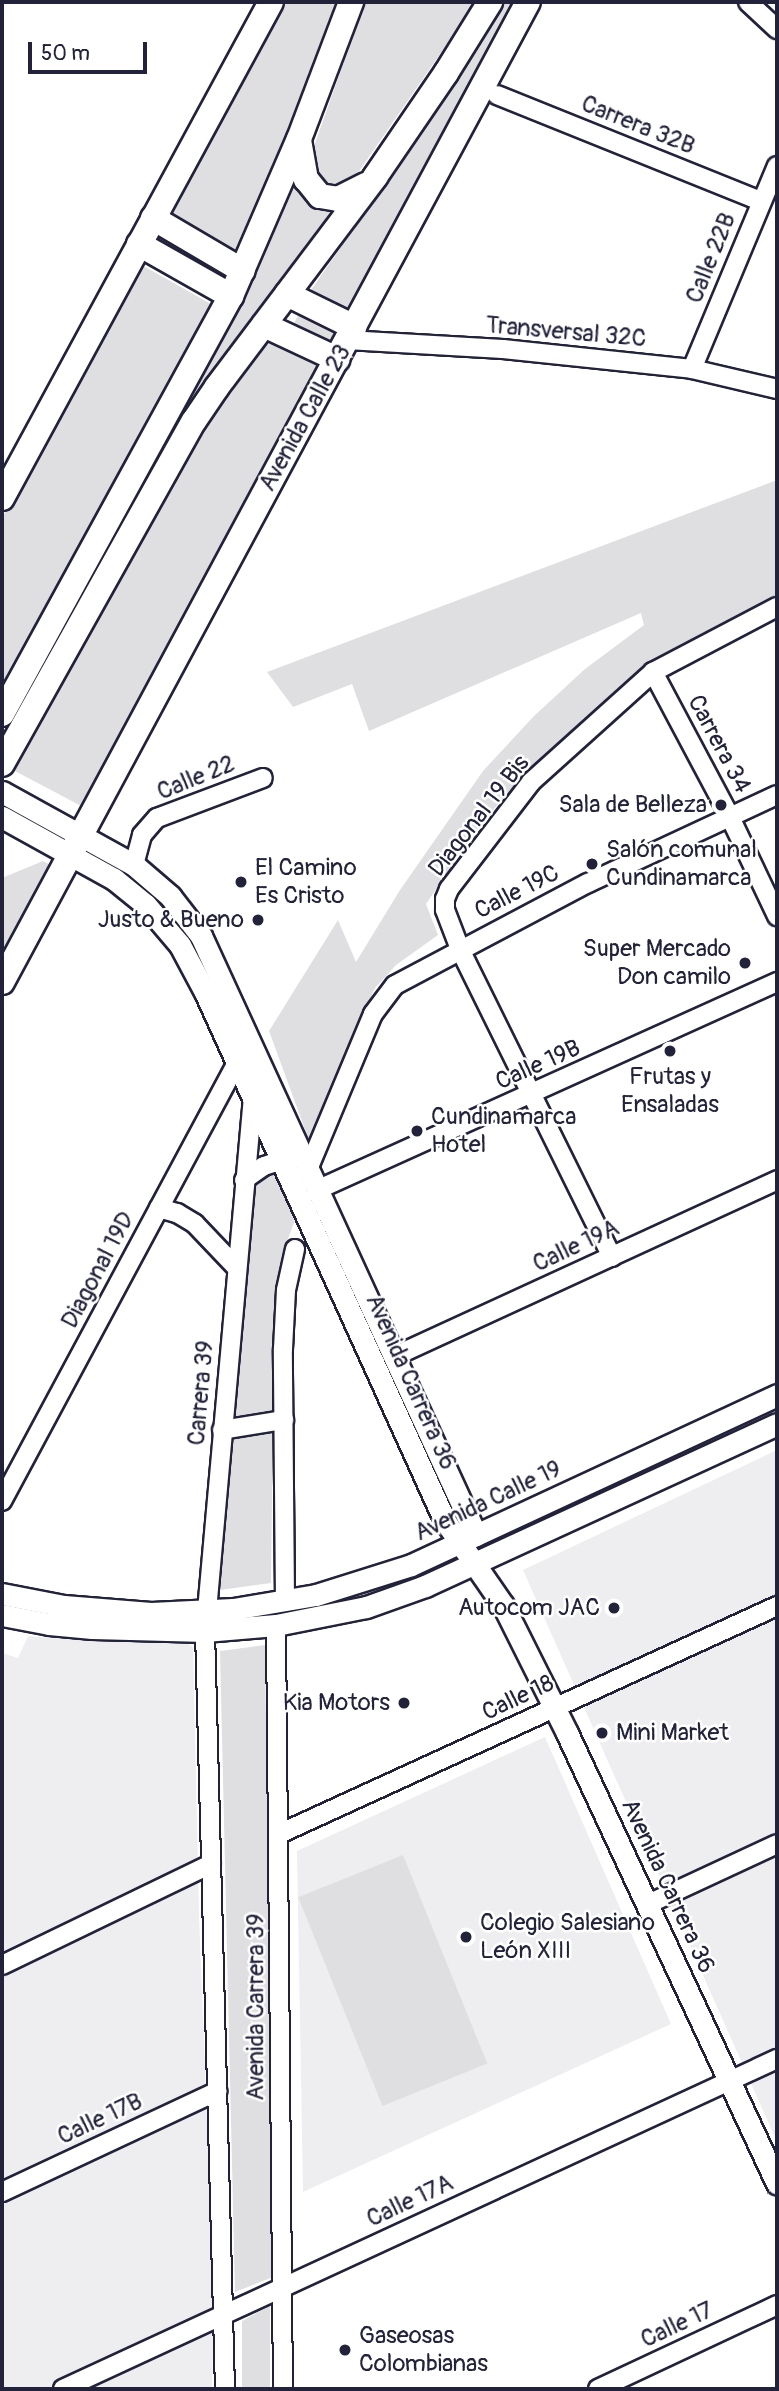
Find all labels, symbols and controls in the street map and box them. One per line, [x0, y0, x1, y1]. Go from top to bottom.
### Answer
scale bar [32, 28, 150, 72]
text: 50 m [41, 40, 90, 67]
street label: Carrera 32B [577, 89, 699, 161]
street label: Calle 22B [680, 209, 742, 307]
street label: Transversal 32C [485, 311, 647, 353]
street label: Avenida Calle 23 [253, 340, 357, 496]
street label: Carrera 34 [681, 690, 757, 798]
street label: Calle 22 [153, 749, 239, 807]
street label: Diagonal 19 Bis [423, 749, 535, 883]
place label: Sala de Belleza [558, 791, 707, 819]
marker: Sala de Belleza [713, 797, 729, 813]
place label: Salón comunal Cundinamarca [606, 836, 757, 892]
place label: El Camino Es Cristo [255, 854, 357, 910]
marker: Salón comunal Cundinamarca [584, 856, 600, 872]
street label: Calle 19C [470, 859, 564, 925]
marker: El Camino Es Cristo [233, 874, 249, 890]
place label: Justo & Bueno [98, 906, 244, 934]
marker: Justo & Bueno [250, 912, 266, 928]
place label: Super Mercado Don camilo [583, 935, 731, 991]
marker: Super Mercado Don camilo [737, 955, 753, 971]
street label: Calle 19B [491, 1034, 585, 1096]
marker: Frutas y Ensaladas [662, 1043, 678, 1059]
place label: Frutas y Ensaladas [621, 1063, 719, 1119]
place label: Cundinamarca Hotel [431, 1103, 576, 1159]
marker: Cundinamarca Hotel [409, 1123, 425, 1139]
street label: Diagonal 19D [55, 1207, 141, 1333]
street label: Calle 19A [528, 1214, 624, 1278]
street label: Avenida Carrera 36 [359, 1290, 463, 1474]
street label: Carrera 39 [182, 1339, 220, 1447]
street label: Avenida Calle 19 [410, 1454, 566, 1548]
place label: Autocom JAC [458, 1594, 600, 1622]
marker: Autocom JAC [606, 1600, 622, 1616]
street label: Calle 18 [478, 1669, 558, 1727]
place label: Kia Motors [283, 1689, 390, 1717]
marker: Kia Motors [396, 1695, 412, 1711]
place label: Mini Market [616, 1719, 729, 1747]
marker: Mini Market [594, 1725, 610, 1741]
street label: Avenida Carrera 36 [615, 1794, 721, 1978]
place label: Colegio Salesiano León XIII [480, 1909, 655, 1965]
street label: Avenida Carrera 39 [242, 1913, 270, 2101]
marker: Colegio Salesiano León XIII [458, 1929, 474, 1945]
street label: Calle 17B [53, 2087, 147, 2151]
street label: Calle 17A [362, 2168, 458, 2234]
street label: Calle 17 [636, 2296, 718, 2354]
place label: Gaseosas Colombianas [359, 2322, 488, 2378]
marker: Gaseosas Colombianas [337, 2342, 353, 2358]

